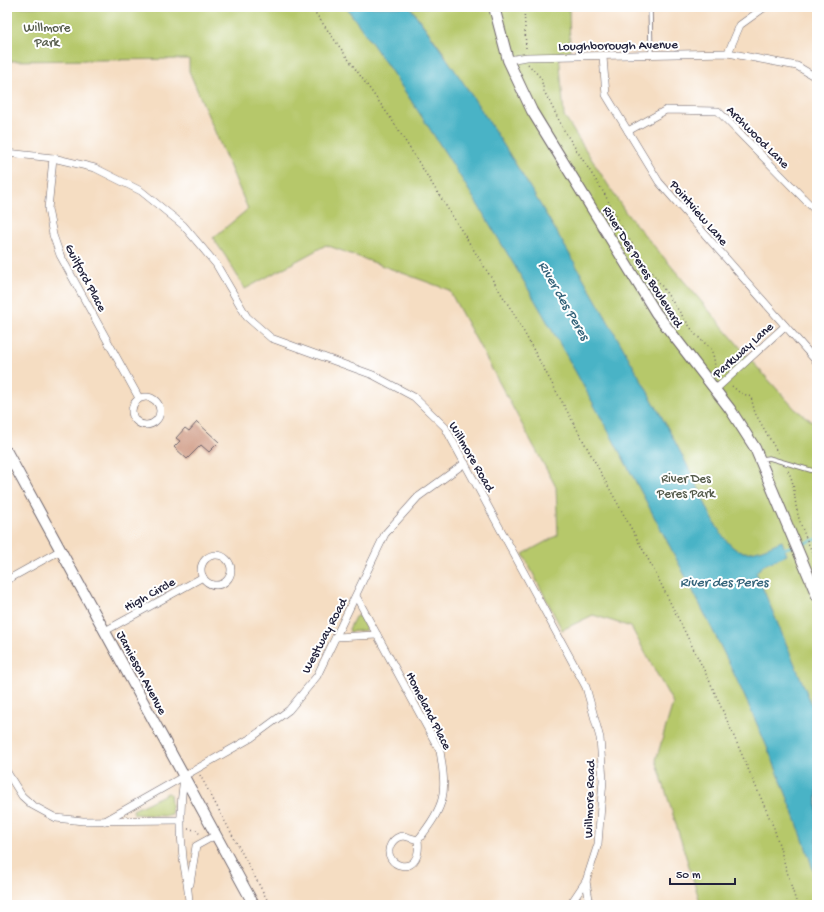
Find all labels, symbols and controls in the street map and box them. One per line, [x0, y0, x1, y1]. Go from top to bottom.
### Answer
park label: Willmore Park [24, 21, 71, 51]
street label: Loughborough Avenue [558, 38, 678, 55]
street label: Archwood Lane [723, 103, 792, 173]
street label: Pointview Lane [665, 177, 731, 250]
street label: River Des Peres Boulevard [598, 204, 686, 332]
street label: Guilford Place [61, 242, 109, 315]
water label: River des Peres [533, 259, 593, 345]
street label: Parkway Lane [710, 320, 777, 383]
street label: Willmore Road [445, 420, 498, 496]
park label: River Des Peres Park [656, 472, 716, 502]
street label: High Circle [122, 575, 179, 615]
water label: River des Peres [680, 575, 770, 592]
street label: Westway Road [299, 595, 352, 676]
street label: Jamieson Avenue [112, 629, 169, 718]
street label: Homeland Place [402, 670, 454, 753]
street label: Willmore Road [582, 758, 599, 839]
scale bar [670, 860, 735, 886]
text: 50 m [676, 869, 701, 883]

